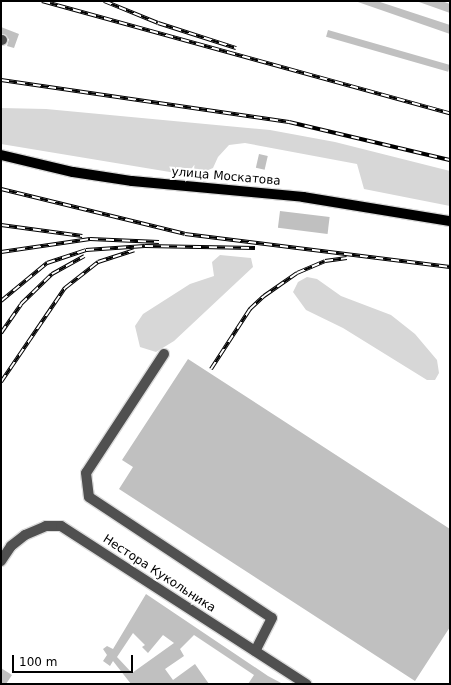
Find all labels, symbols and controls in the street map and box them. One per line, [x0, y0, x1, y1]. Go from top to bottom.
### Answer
street label: улица Москатова [171, 165, 281, 189]
street label: Нестора Кукольника [100, 532, 218, 616]
scale bar [14, 647, 135, 673]
text: 100 m [19, 655, 57, 669]

